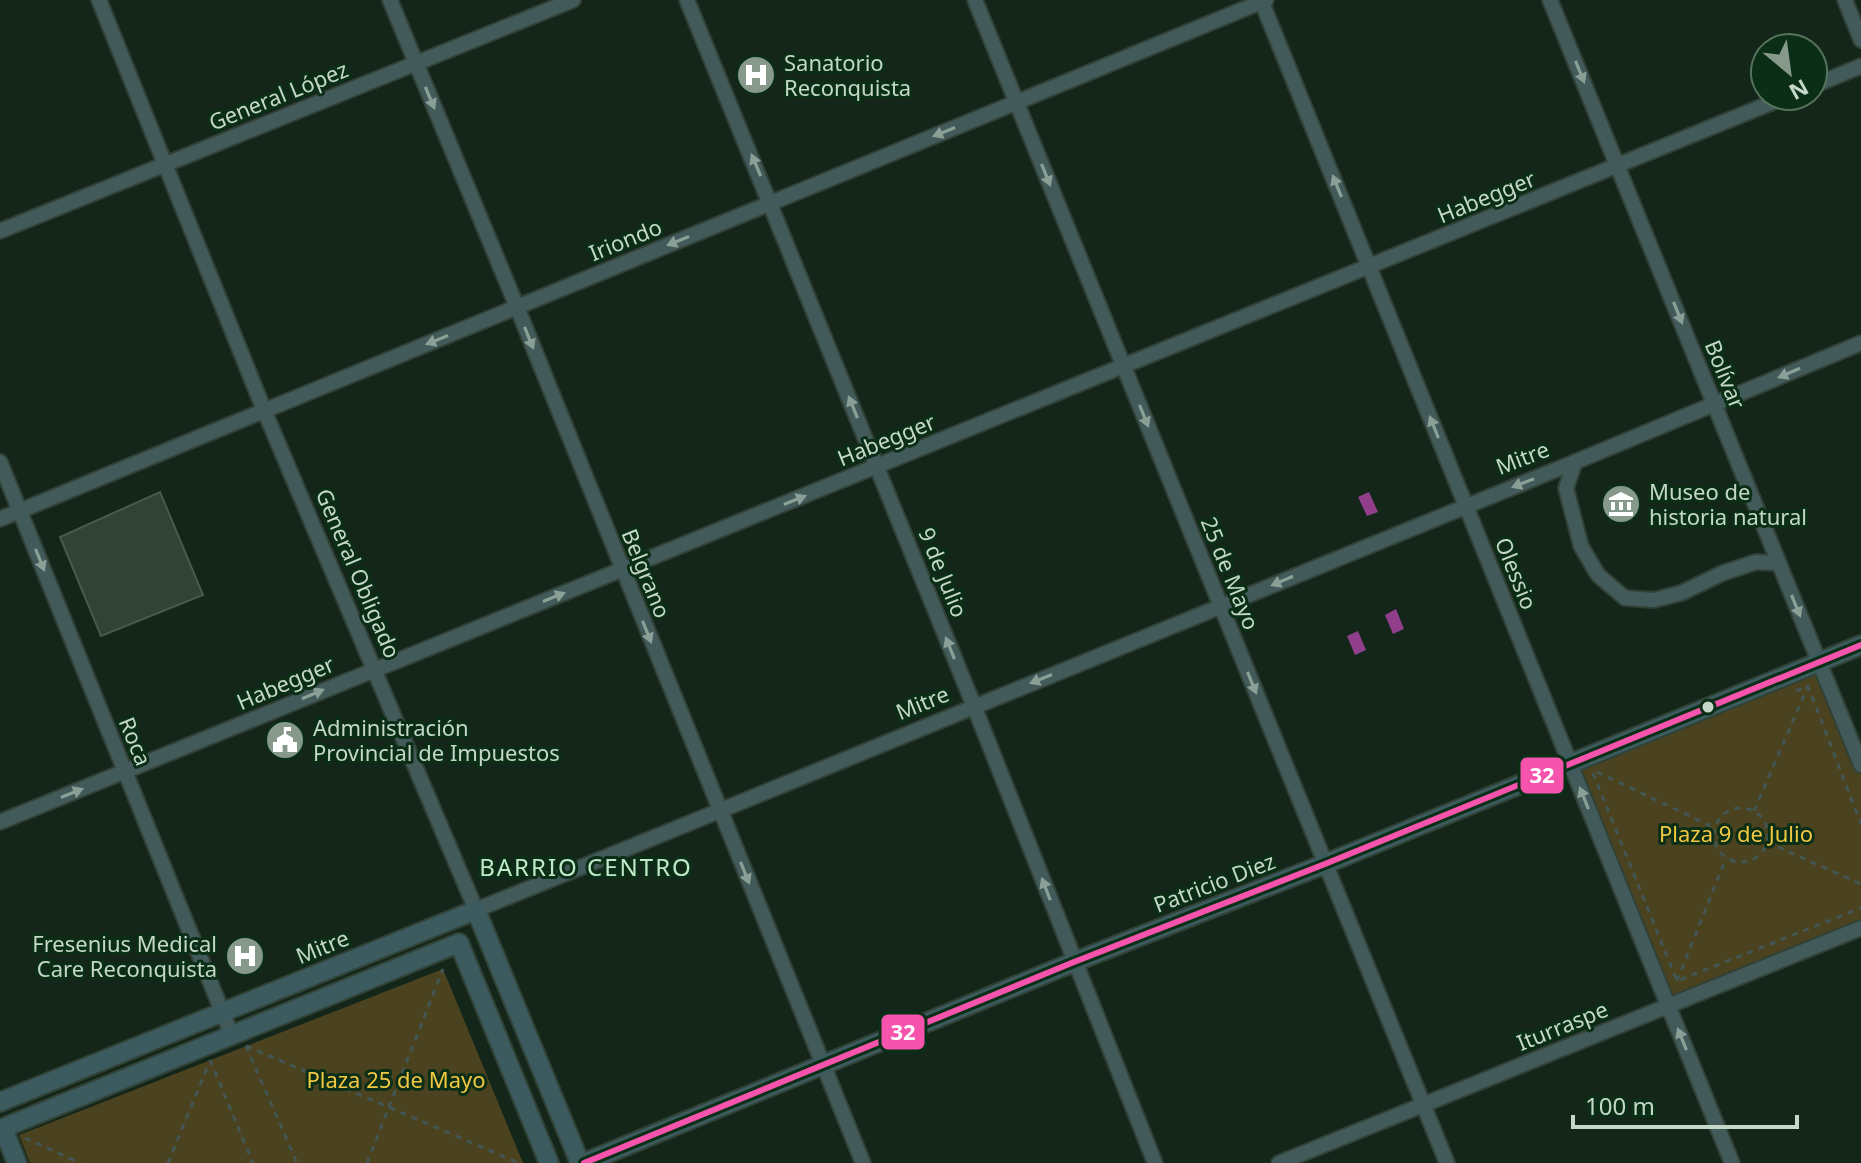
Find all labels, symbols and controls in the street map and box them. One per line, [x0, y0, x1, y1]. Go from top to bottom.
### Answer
north arrow [1749, 32, 1829, 112]
place label: Sanatorio Reconquista [784, 47, 911, 102]
street label: General López [204, 53, 352, 137]
hospital icon: Sanatorio Reconquista [735, 54, 777, 96]
one-way arrow [1574, 60, 1587, 84]
text: N [1784, 73, 1814, 108]
one-way arrow [424, 86, 437, 110]
one-way arrow [932, 126, 956, 139]
one-way arrow [749, 153, 762, 177]
one-way arrow [1040, 163, 1053, 187]
street label: Habegger [1433, 163, 1539, 229]
one-way arrow [1330, 174, 1343, 198]
street label: Iriondo [584, 211, 666, 267]
one-way arrow [665, 235, 689, 248]
one-way arrow [1671, 301, 1684, 325]
one-way arrow [523, 326, 536, 350]
one-way arrow [425, 333, 449, 346]
street label: Bolívar [1699, 335, 1753, 413]
one-way arrow [1777, 366, 1801, 379]
one-way arrow [846, 395, 859, 419]
one-way arrow [1137, 404, 1150, 428]
street label: Habegger [833, 406, 939, 472]
one-way arrow [1428, 415, 1441, 439]
street label: Mitre [1491, 433, 1553, 481]
one-way arrow [1511, 476, 1535, 489]
place label: Museo de historia natural [1649, 476, 1807, 531]
museum icon: Museo de historia natural [1600, 483, 1642, 525]
street label: General Obligado [310, 484, 408, 662]
one-way arrow [783, 493, 807, 506]
street label: 25 de Mayo [1195, 512, 1267, 634]
street label: 9 de Julio [912, 523, 976, 621]
street label: Belgrano [616, 524, 678, 622]
street label: Olessio [1489, 532, 1545, 614]
one-way arrow [33, 549, 46, 572]
one-way arrow [1270, 575, 1294, 588]
one-way arrow [542, 590, 566, 603]
one-way arrow [1790, 594, 1803, 618]
one-way arrow [640, 620, 653, 644]
one-way arrow [944, 636, 957, 660]
street label: Habegger [232, 648, 338, 716]
one-way arrow [1245, 671, 1258, 695]
one-way arrow [1029, 673, 1053, 686]
street label: Mitre [891, 678, 953, 726]
one-way arrow [301, 687, 325, 700]
unlabelled marker [1700, 699, 1716, 715]
street label: Roca [113, 712, 159, 770]
place label: Administración Provincial de Impuestos [313, 712, 560, 767]
public building icon: Administración Provincial de Impuestos [264, 719, 306, 761]
line badge: 32 [1519, 756, 1565, 795]
text: 32 [1529, 759, 1555, 789]
one-way arrow [60, 786, 84, 799]
one-way arrow [1578, 786, 1591, 810]
park label: Plaza 9 de Julio [1659, 818, 1813, 848]
street label: Patricio Diez [1149, 845, 1279, 919]
district label: BARRIO CENTRO [479, 850, 693, 883]
one-way arrow [738, 861, 751, 885]
one-way arrow [1039, 877, 1052, 901]
street label: Mitre [291, 922, 353, 970]
place label: Fresenius Medical Care Reconquista [32, 928, 217, 983]
hospital icon: Fresenius Medical Care Reconquista [224, 935, 266, 977]
street label: Iturraspe [1512, 993, 1612, 1057]
line badge: 32 [880, 1013, 926, 1051]
text: 32 [890, 1016, 916, 1046]
one-way arrow [1675, 1027, 1688, 1051]
park label: Plaza 25 de Mayo [306, 1064, 486, 1094]
scale bar [1573, 1079, 1797, 1129]
text: 100 m [1585, 1089, 1655, 1122]

